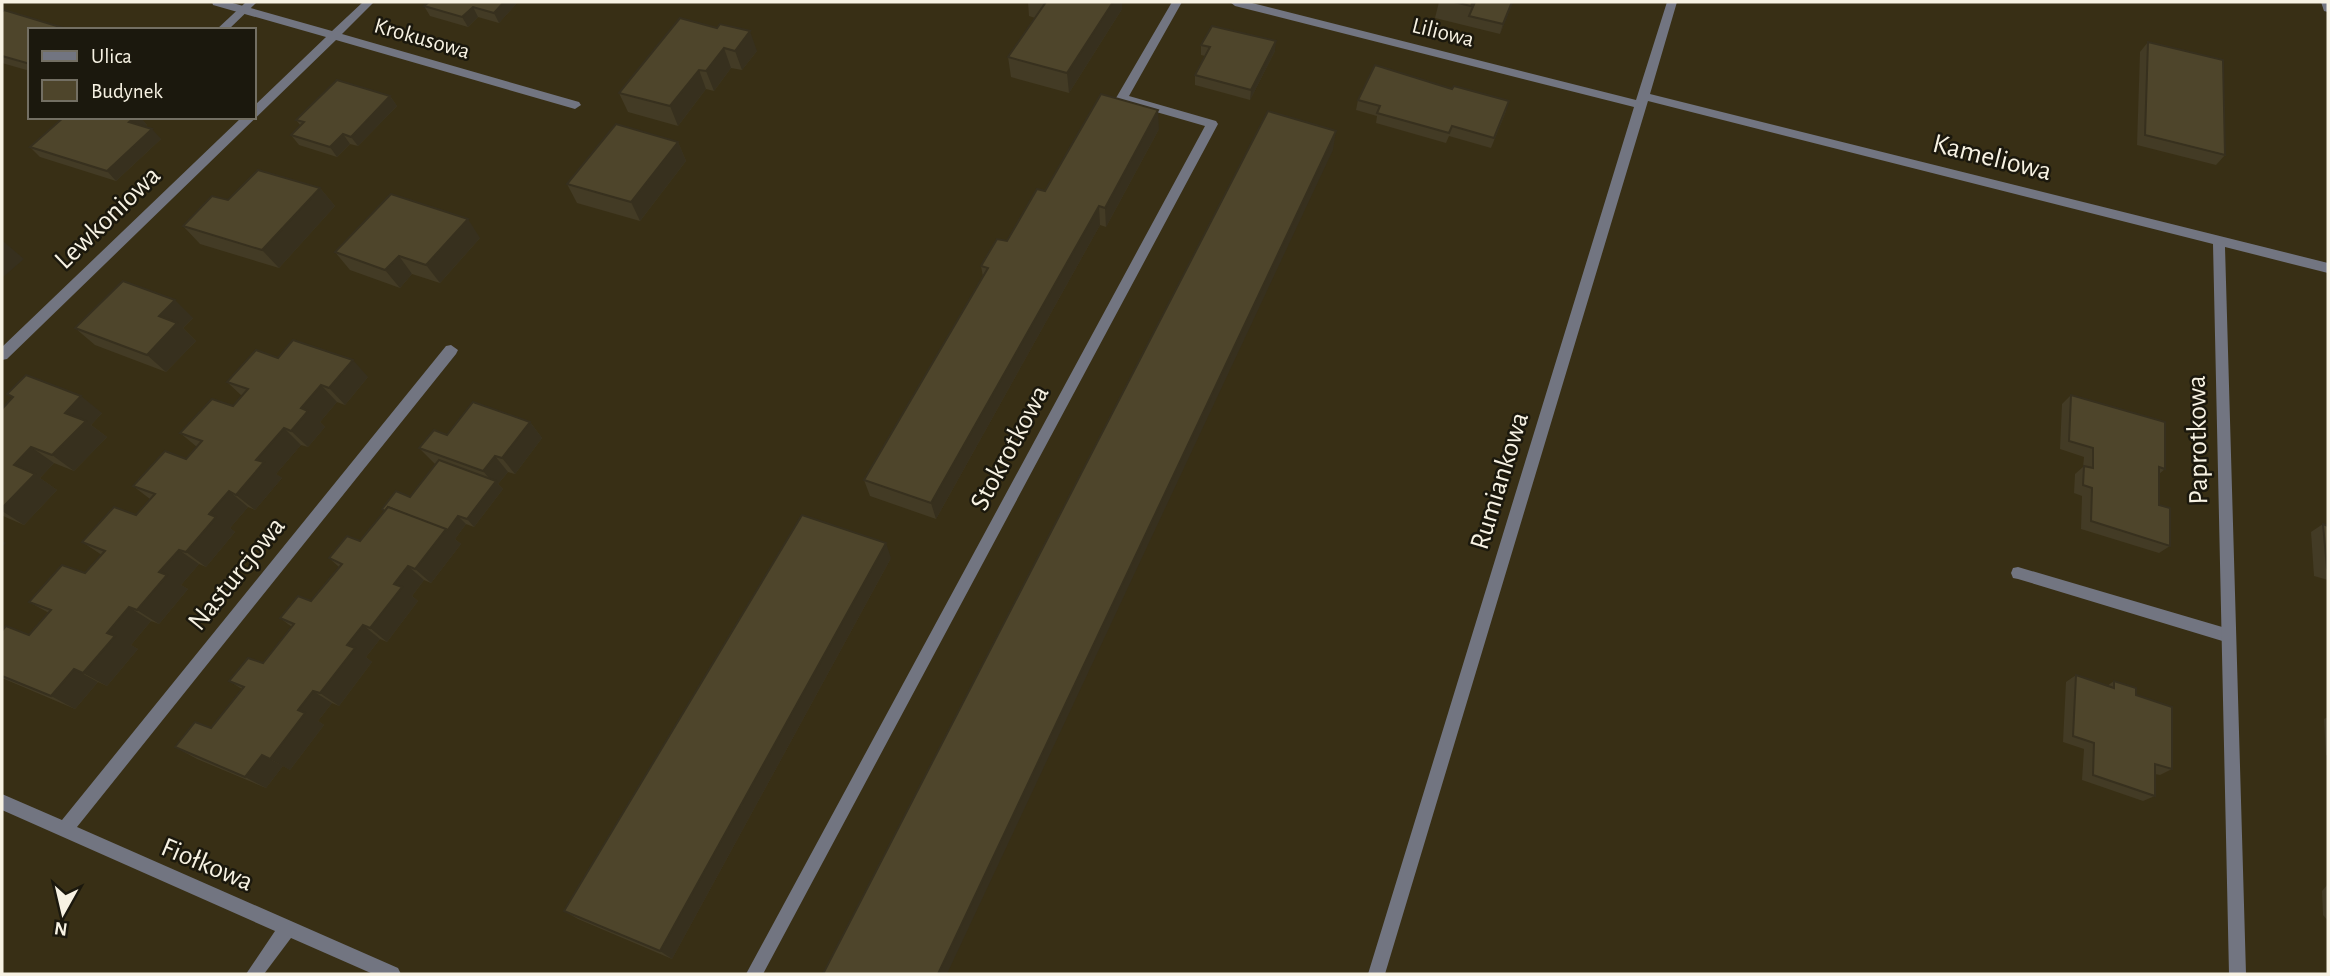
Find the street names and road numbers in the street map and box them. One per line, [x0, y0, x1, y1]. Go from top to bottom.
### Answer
street label: Krokusowa [371, 14, 473, 64]
street label: Liliowa [1410, 14, 1476, 52]
street label: Kameliowa [1930, 130, 2054, 186]
street label: Lewkoniowa [50, 161, 166, 275]
street label: Paprotkowa [2183, 375, 2213, 505]
street label: Stokrotkowa [965, 381, 1055, 515]
street label: Rumiankowa [1466, 409, 1534, 553]
street label: Nasturcjowa [183, 512, 291, 636]
street label: Fiołkowa [157, 833, 257, 897]

